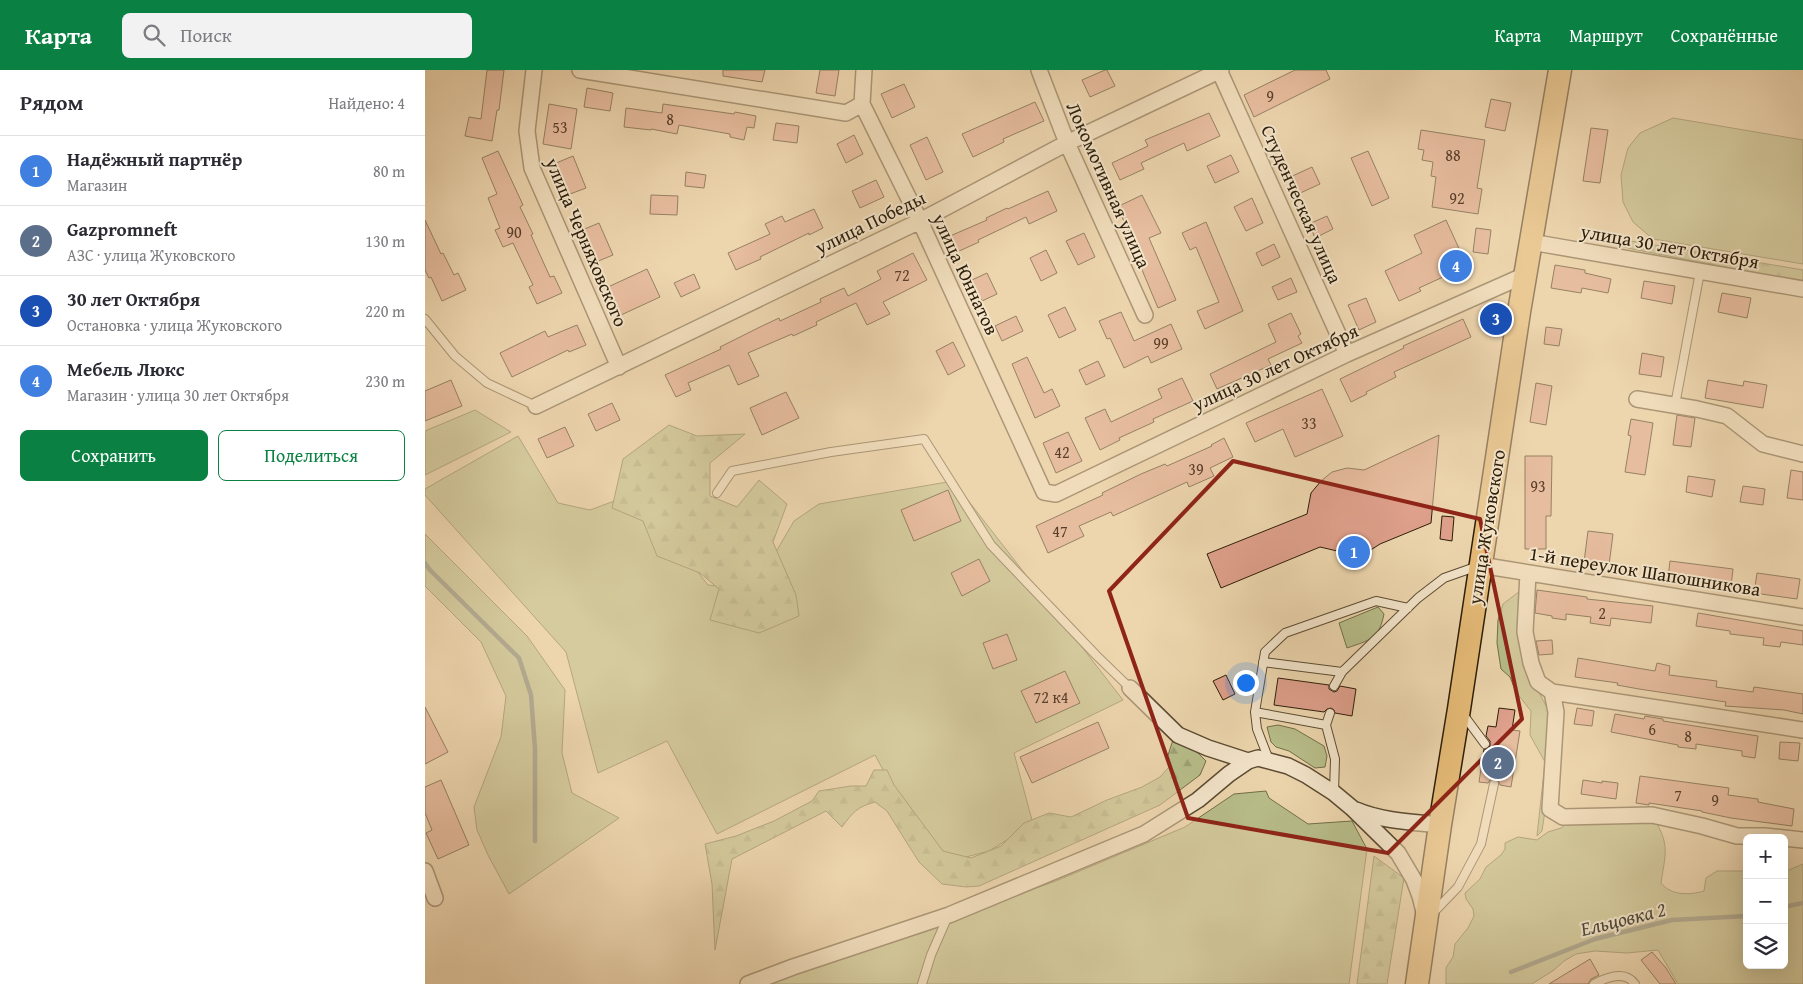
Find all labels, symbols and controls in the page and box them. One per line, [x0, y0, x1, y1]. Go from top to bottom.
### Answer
search box [122, 13, 472, 58]
text: Карта [25, 18, 92, 53]
icon: search [140, 21, 168, 49]
text: Поиск [180, 21, 232, 49]
text: Карта [1495, 22, 1541, 49]
text: Маршрут [1569, 22, 1643, 49]
text: Сохранённые [1671, 22, 1778, 49]
house number: 9 [1266, 84, 1274, 108]
text: Рядом [20, 87, 83, 118]
text: Найдено: 4 [328, 91, 405, 115]
street label: Локомотивная улица [1060, 97, 1158, 273]
house number: 8 [666, 107, 674, 131]
house number: 53 [552, 115, 568, 139]
street label: Студенческая улица [1254, 120, 1350, 288]
house number: 88 [1445, 143, 1461, 167]
text: Надёжный партнёр [67, 145, 242, 173]
street label: улица Черняховского [538, 152, 635, 331]
text: 1 [32, 159, 40, 183]
text: 80 m [373, 159, 405, 183]
text: Магазин [67, 173, 127, 197]
street label: улица Победы [809, 183, 930, 261]
house number: 92 [1449, 186, 1465, 210]
street label: улица Юннатов [925, 208, 1006, 339]
text: Gazpromneft [67, 215, 177, 243]
street label: улица 30 лет Октября [1578, 216, 1762, 276]
house number: 90 [506, 220, 522, 244]
text: 2 [32, 229, 40, 253]
text: 130 m [365, 229, 405, 253]
text: АЗС · улица Жуковского [67, 243, 235, 267]
pin: 4 [1440, 247, 1472, 285]
house number: 72 [894, 263, 910, 287]
text: 30 лет Октября [67, 285, 200, 313]
text: 3 [32, 299, 40, 323]
text: 220 m [365, 299, 405, 323]
pin: 3 [1480, 300, 1512, 338]
text: Остановка · улица Жуковского [67, 313, 282, 337]
street label: улица 30 лет Октября [1186, 316, 1363, 418]
house number: 99 [1153, 331, 1169, 355]
text: Мебель Люкс [67, 355, 185, 383]
text: 4 [32, 369, 40, 393]
text: 230 m [365, 369, 405, 393]
text: Магазин · улица 30 лет Октября [67, 383, 289, 407]
house number: 33 [1301, 411, 1317, 435]
button: Сохранить [20, 430, 208, 481]
button: Поделиться [218, 430, 405, 481]
house number: 42 [1054, 440, 1070, 464]
street label: улица Жуковского [1460, 447, 1512, 608]
house number: 39 [1188, 457, 1204, 481]
house number: 93 [1530, 474, 1546, 498]
house number: 47 [1052, 519, 1068, 543]
pin: 1 [1338, 533, 1370, 571]
street label: 1-й переулок Шапошникова [1527, 539, 1763, 603]
house number: 2 [1598, 601, 1606, 625]
your location [1233, 670, 1259, 696]
house number: 72 к4 [1033, 685, 1069, 709]
house number: 6 [1648, 717, 1656, 741]
house number: 8 [1684, 724, 1692, 748]
pin: 2 [1482, 744, 1514, 782]
house number: 7 [1674, 783, 1682, 807]
house number: 9 [1711, 788, 1719, 812]
map controls [1743, 834, 1788, 969]
button: + [1743, 834, 1788, 879]
button: − [1743, 879, 1788, 924]
water label: Ельцовка 2 [1576, 894, 1668, 943]
button: layers [1743, 924, 1788, 969]

